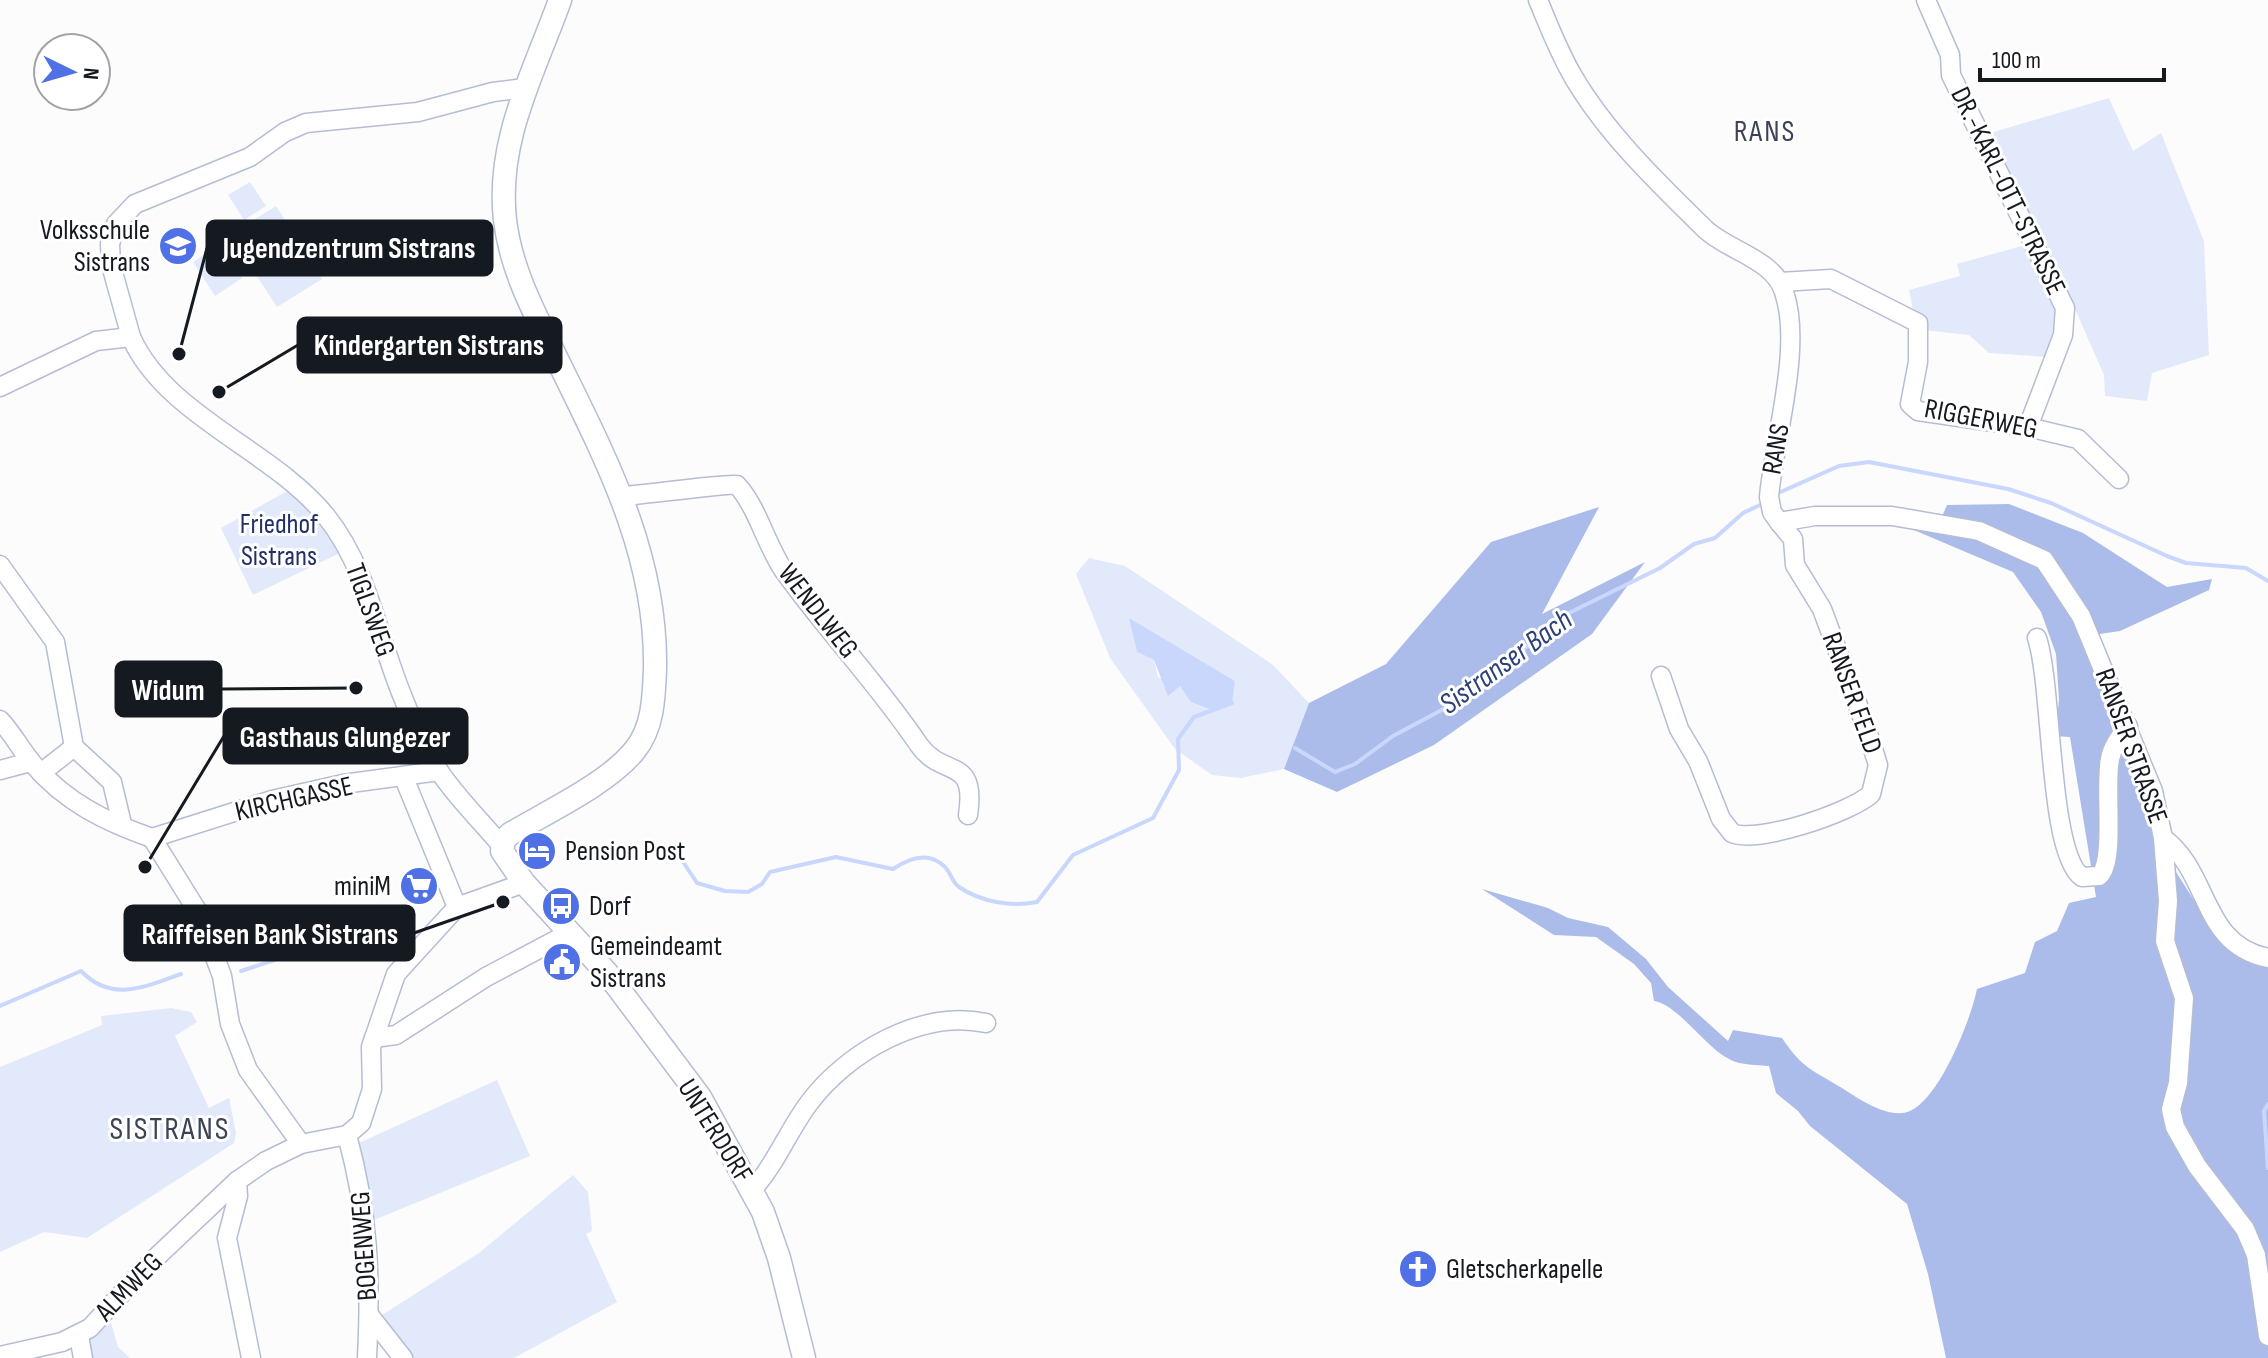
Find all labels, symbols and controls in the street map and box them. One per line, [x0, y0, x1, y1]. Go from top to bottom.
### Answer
north arrow [32, 32, 112, 112]
scale bar [1980, 32, 2164, 82]
text: 100 m [1992, 46, 2041, 75]
text: N [76, 67, 104, 81]
street label: DR.-KARL-OTT-STRASSE [1943, 82, 2073, 300]
district label: RANS [1734, 114, 1796, 150]
place label: Volksschule Sistrans [40, 214, 150, 279]
callout: Jugendzentrum Sistrans [207, 221, 492, 275]
school or university icon: Volksschule Sistrans [157, 225, 199, 267]
text: Jugendzentrum Sistrans [222, 231, 475, 267]
callout: Kindergarten Sistrans [298, 318, 561, 372]
text: Kindergarten Sistrans [314, 328, 544, 364]
street label: RIGGERWEG [1922, 392, 2040, 446]
street label: RANS [1755, 421, 1797, 477]
park label: Friedhof Sistrans [240, 508, 319, 573]
street label: WENDLWEG [771, 557, 865, 665]
street label: TIGLSWEG [338, 559, 402, 661]
water label: Sistranser Bach [1433, 602, 1579, 722]
street label: RANSER FELD [1815, 628, 1889, 758]
callout: Widum [116, 662, 221, 716]
street label: RANSER STRASSE [2088, 664, 2174, 828]
text: Widum [131, 673, 205, 709]
callout: Gasthaus Glungezer [224, 709, 467, 763]
text: Gasthaus Glungezer [240, 720, 450, 756]
street label: KIRCHGASSE [232, 769, 356, 829]
hotel icon: Pension Post [516, 830, 558, 872]
place label: Pension Post [565, 835, 685, 868]
supermarket icon: miniM [398, 865, 440, 907]
place label: miniM [334, 870, 391, 903]
bus stop icon: Dorf [540, 885, 582, 927]
place label: Dorf [589, 890, 632, 923]
callout: Raiffeisen Bank Sistrans [125, 906, 414, 960]
text: Raiffeisen Bank Sistrans [142, 917, 398, 953]
place label: Gemeindeamt Sistrans [590, 930, 722, 995]
public building icon: Gemeindeamt Sistrans [541, 941, 583, 983]
street label: UNTERDORF [670, 1073, 760, 1189]
district label: SISTRANS [110, 1110, 230, 1149]
street label: BOGENWEG [344, 1190, 384, 1302]
street label: ALMWEG [88, 1246, 169, 1329]
church icon: Gletscherkapelle [1397, 1248, 1439, 1290]
place label: Gletscherkapelle [1446, 1253, 1603, 1286]

